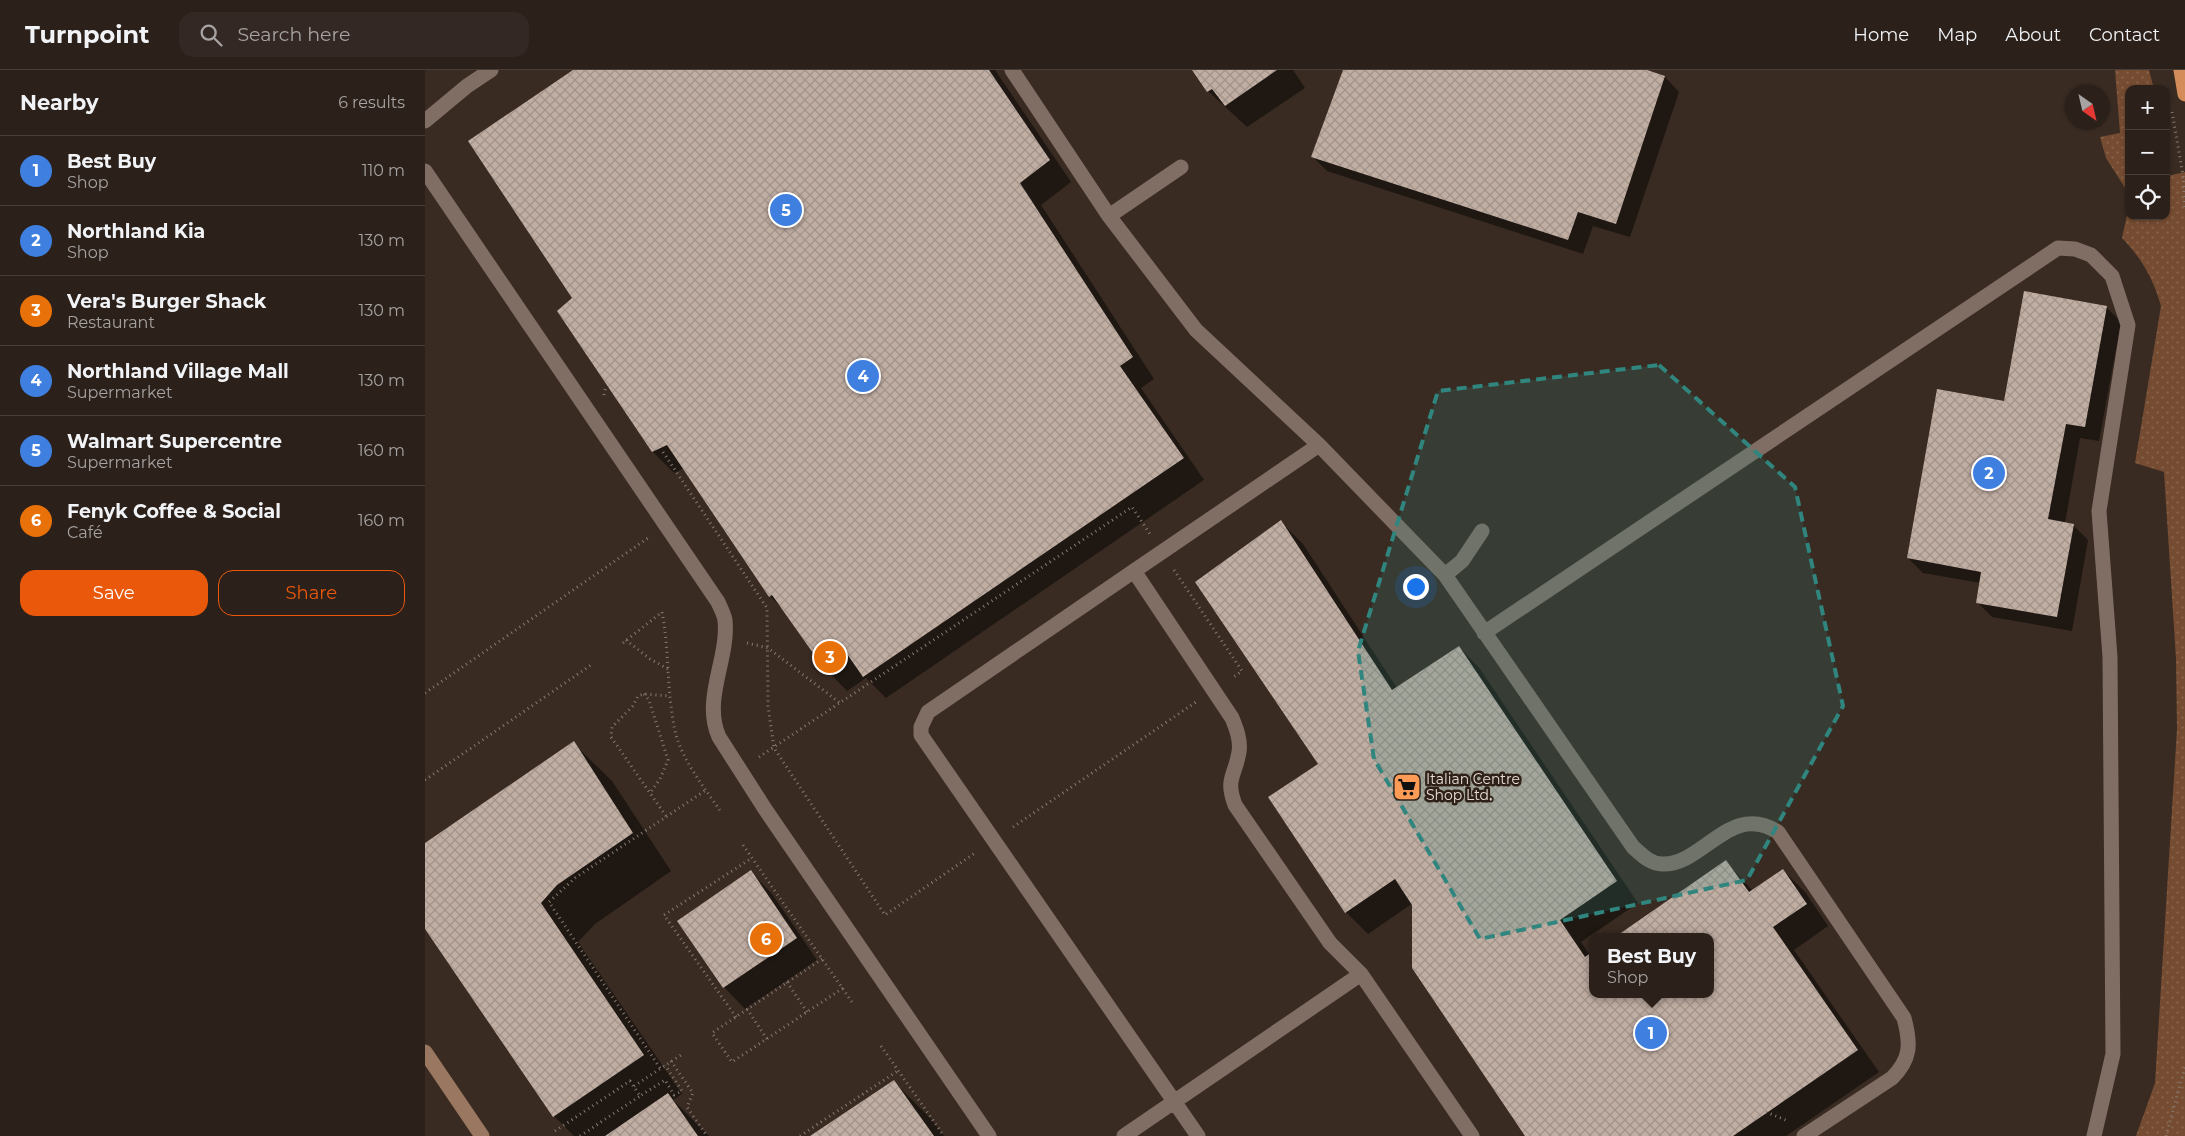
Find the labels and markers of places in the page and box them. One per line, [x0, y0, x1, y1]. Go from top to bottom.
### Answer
pin: 5 [770, 191, 802, 229]
pin: 4 [847, 357, 879, 395]
pin: 2 [1973, 454, 2005, 492]
pin: 3 [814, 638, 846, 676]
place label: Italian Centre Shop Ltd. [1426, 770, 1520, 804]
supermarket icon: Italian Centre Shop Ltd. [1392, 772, 1422, 802]
pin: 6 [750, 920, 782, 958]
pin: 1 [1635, 1014, 1667, 1052]

